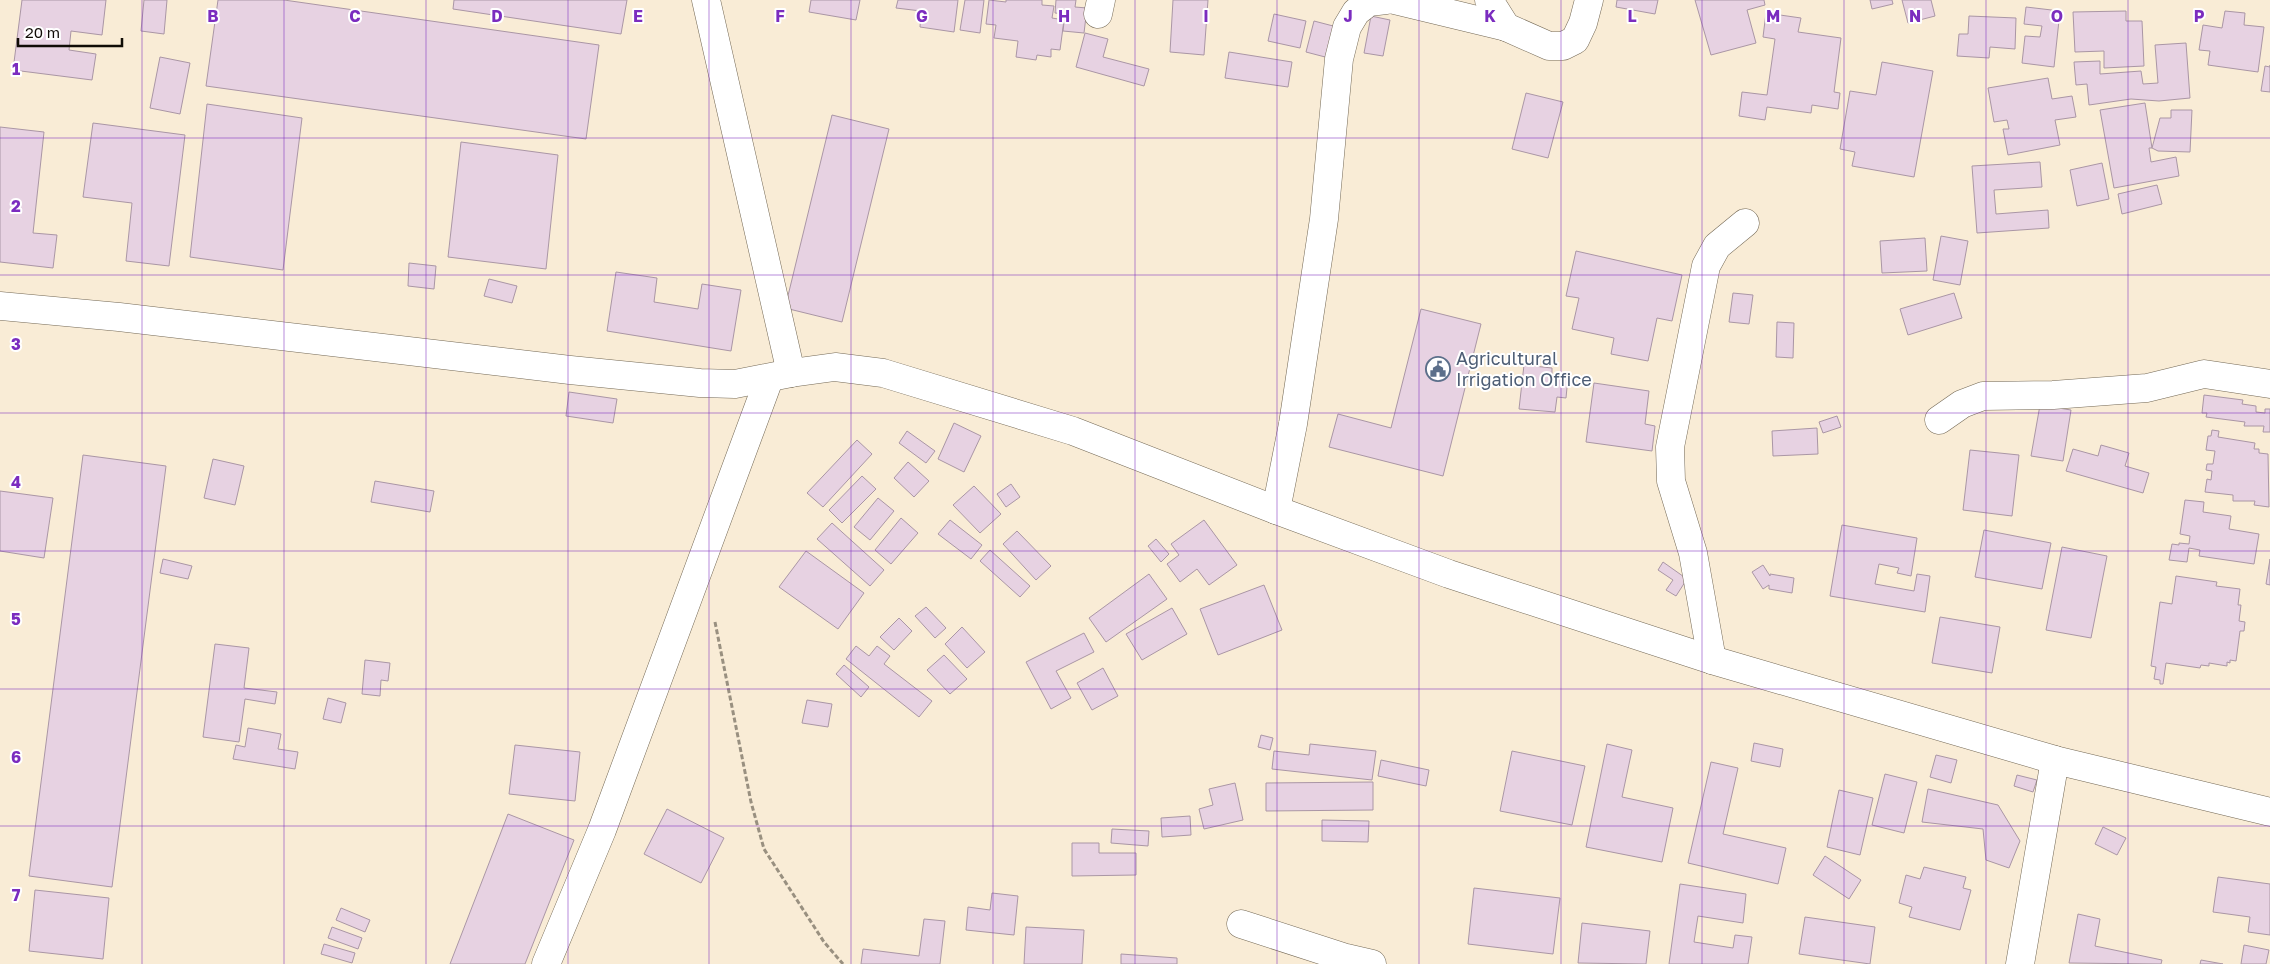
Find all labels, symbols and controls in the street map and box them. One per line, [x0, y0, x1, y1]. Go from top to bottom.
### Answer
text: B [207, 6, 219, 26]
text: C [349, 6, 361, 26]
text: D [491, 6, 503, 26]
text: E [633, 6, 643, 26]
text: F [775, 6, 785, 26]
text: G [916, 6, 928, 26]
text: H [1058, 6, 1070, 26]
text: I [1203, 6, 1209, 26]
text: J [1343, 6, 1353, 26]
text: K [1484, 6, 1496, 26]
text: L [1627, 6, 1637, 26]
text: M [1766, 6, 1780, 26]
text: N [1909, 6, 1921, 26]
text: O [2051, 6, 2063, 26]
text: P [2194, 6, 2205, 26]
scale bar [18, 15, 121, 47]
text: 20 m [25, 23, 60, 41]
text: 1 [12, 59, 20, 79]
text: 2 [11, 196, 21, 216]
text: 3 [11, 334, 21, 354]
place label: Agricultural Irrigation Office [1456, 347, 1592, 390]
public building icon: Agricultural Irrigation Office [1425, 356, 1451, 382]
text: 4 [11, 472, 21, 492]
text: 5 [11, 609, 21, 629]
text: 6 [11, 747, 21, 767]
text: 7 [12, 885, 21, 905]

